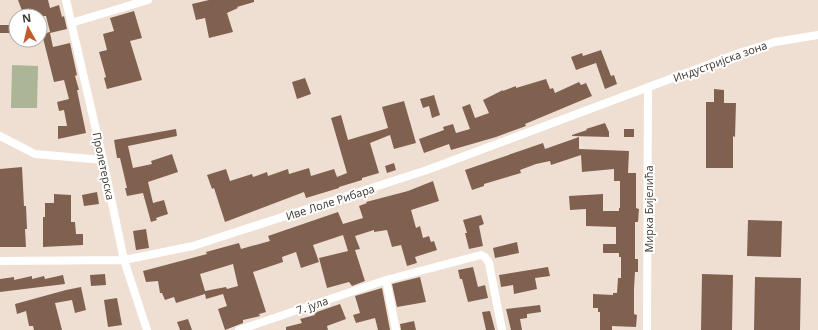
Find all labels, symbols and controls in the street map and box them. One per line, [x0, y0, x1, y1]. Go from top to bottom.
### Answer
north arrow [8, 8, 48, 48]
text: N [21, 10, 32, 26]
street label: Индустријска зона [671, 37, 769, 85]
street label: Пролетерска [89, 131, 119, 201]
street label: Мирка Бијелића [641, 165, 656, 253]
street label: Иве Лоле Рибара [284, 181, 376, 223]
street label: 7. јула [294, 293, 330, 317]

